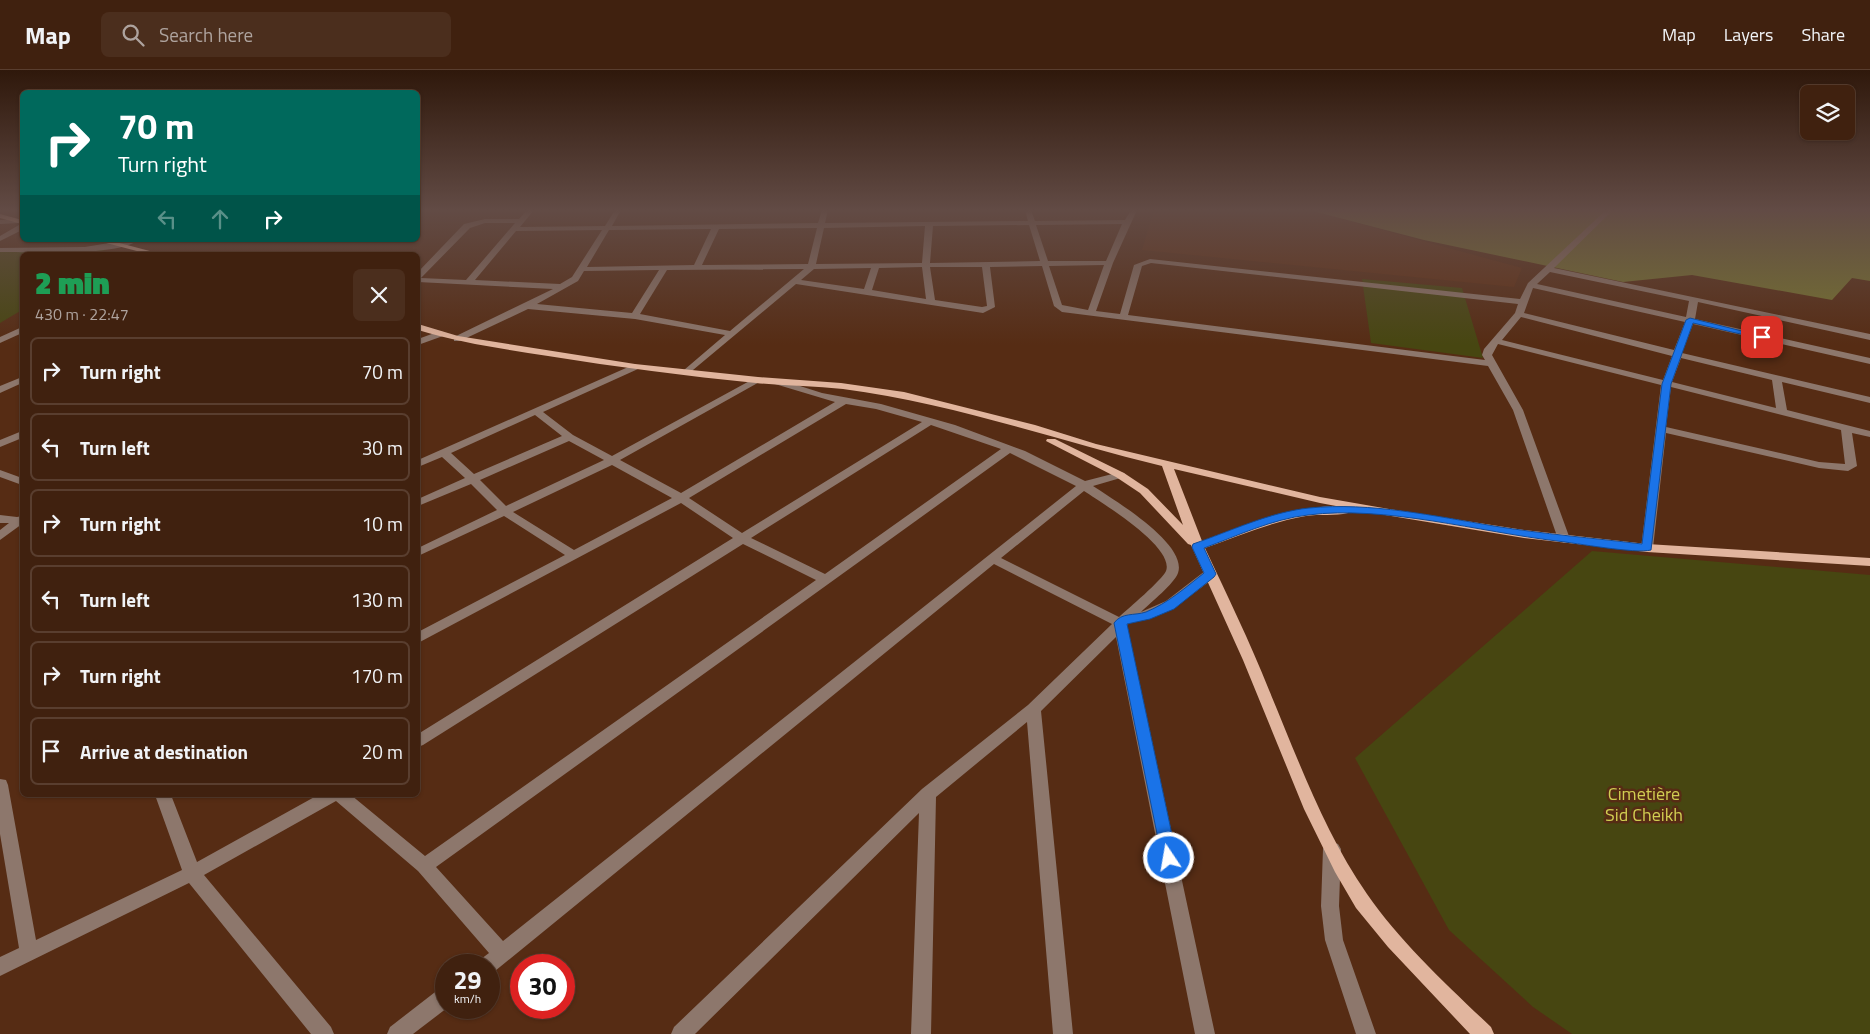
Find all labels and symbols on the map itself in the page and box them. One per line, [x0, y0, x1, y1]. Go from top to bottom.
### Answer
pin [1741, 316, 1783, 358]
park label: Cimetière Sid Cheikh [1605, 780, 1683, 828]
position arrow [1142, 831, 1194, 883]
speed limit sign: 30 [510, 954, 575, 1019]

